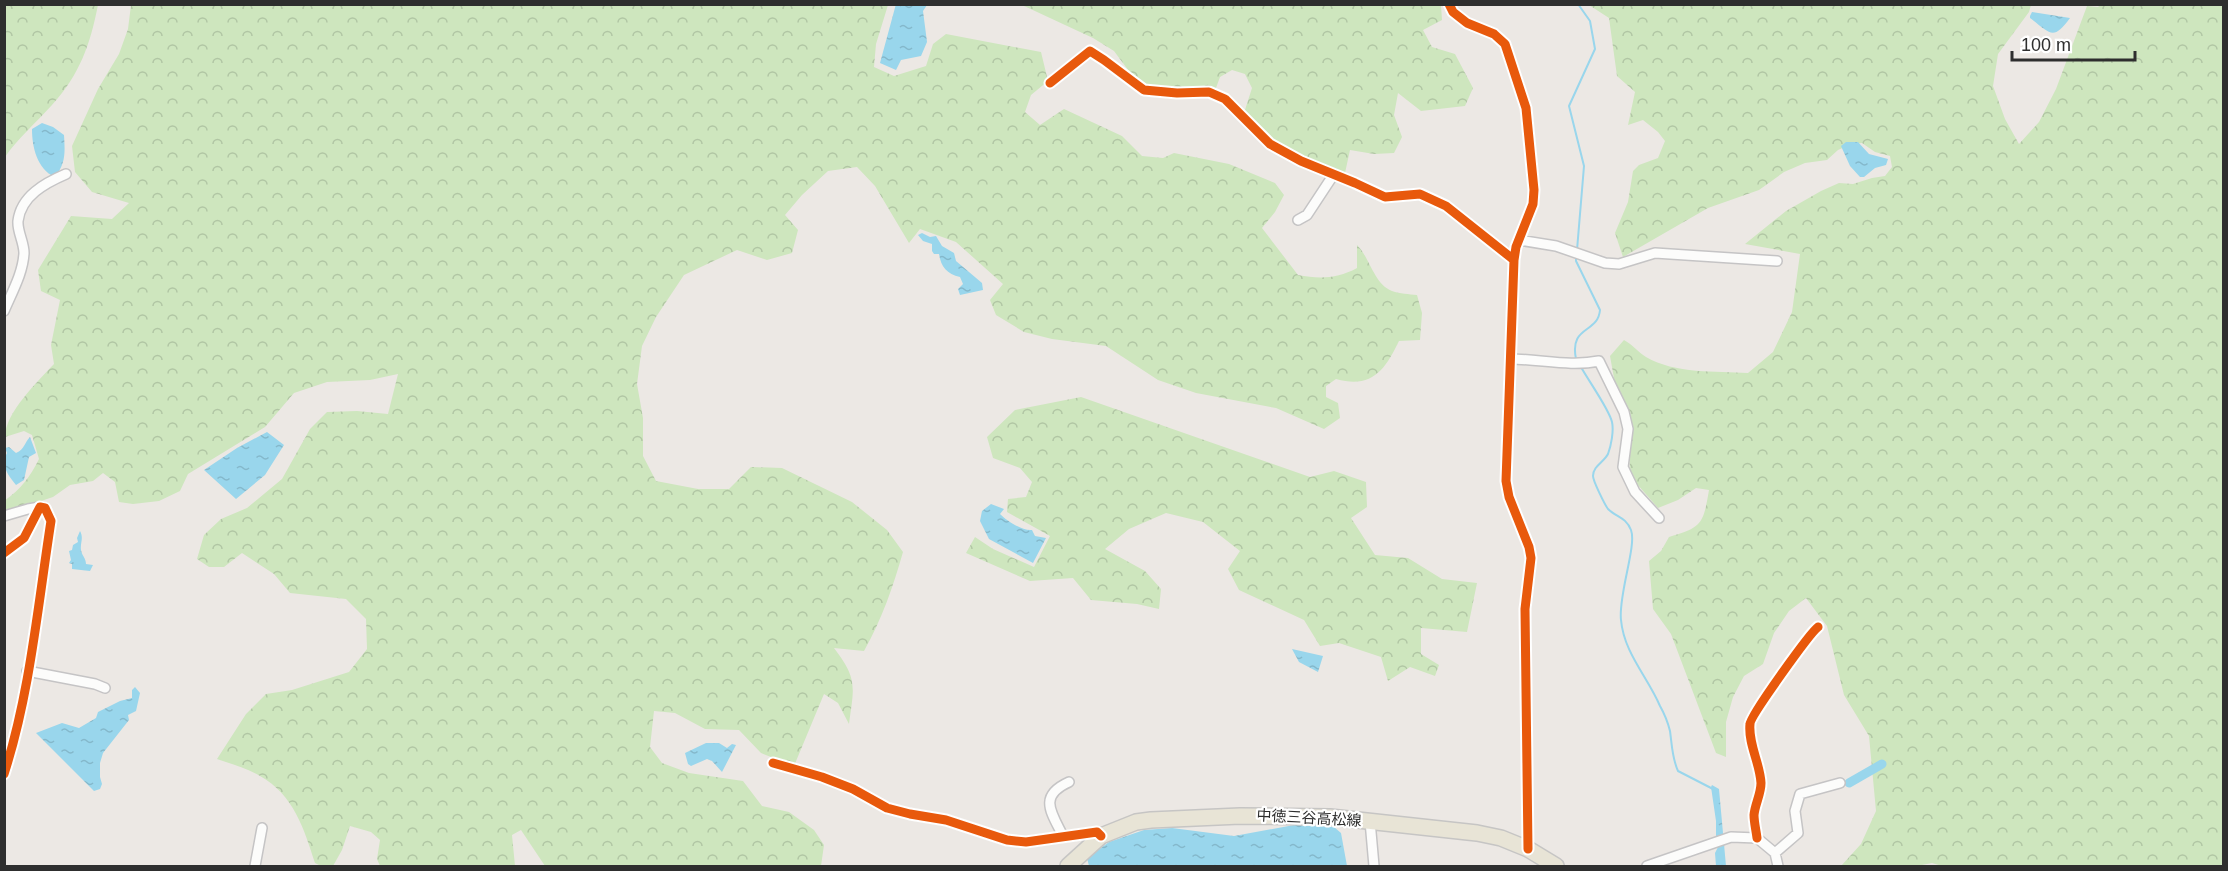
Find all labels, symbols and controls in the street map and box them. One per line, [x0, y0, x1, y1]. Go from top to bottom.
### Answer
scale bar [2012, 24, 2135, 62]
text: 100 m [2021, 35, 2071, 55]
street label: 中徳三谷高松線 [1256, 806, 1362, 829]

